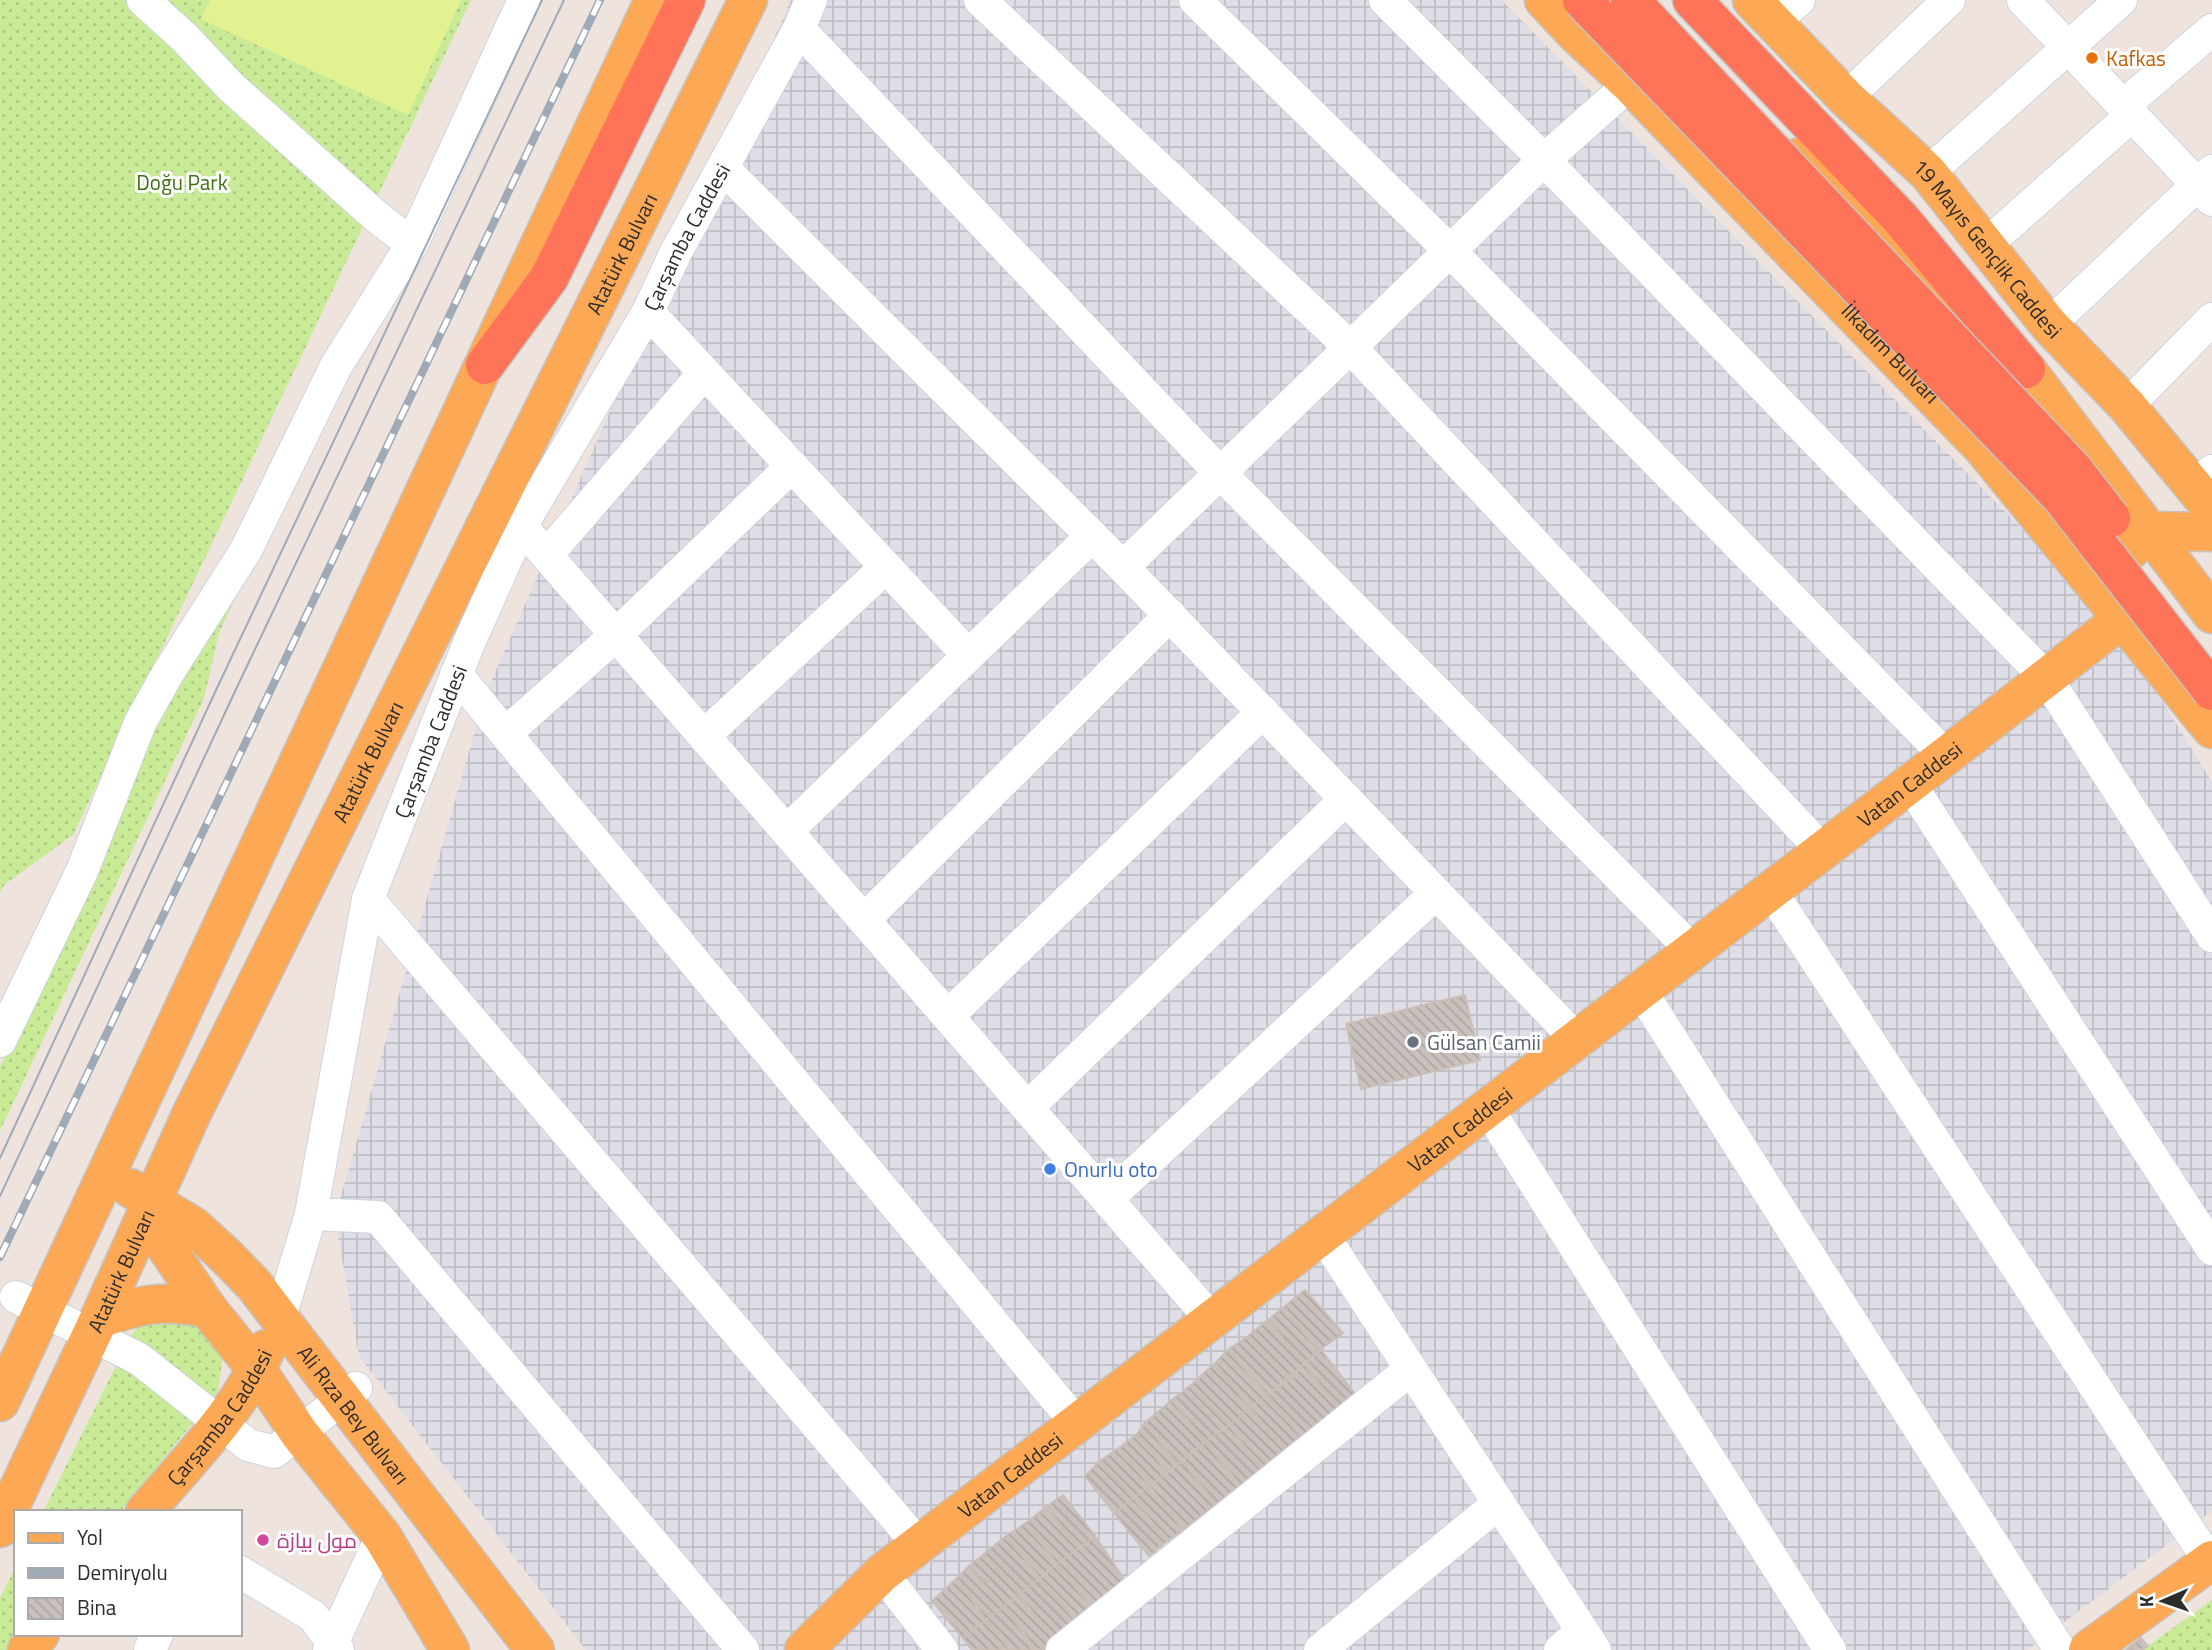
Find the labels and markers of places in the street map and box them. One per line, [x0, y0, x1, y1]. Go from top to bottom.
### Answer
place label: Kafkas [2106, 42, 2166, 74]
marker: Kafkas [2084, 50, 2100, 66]
place label: Gülsan Camii [1427, 1026, 1541, 1058]
marker: Gülsan Camii [1405, 1034, 1421, 1050]
place label: Onurlu oto [1064, 1153, 1158, 1185]
marker: Onurlu oto [1042, 1161, 1058, 1177]
place label: مول بيازة [277, 1524, 357, 1556]
marker: مول بيازة [255, 1532, 271, 1548]

